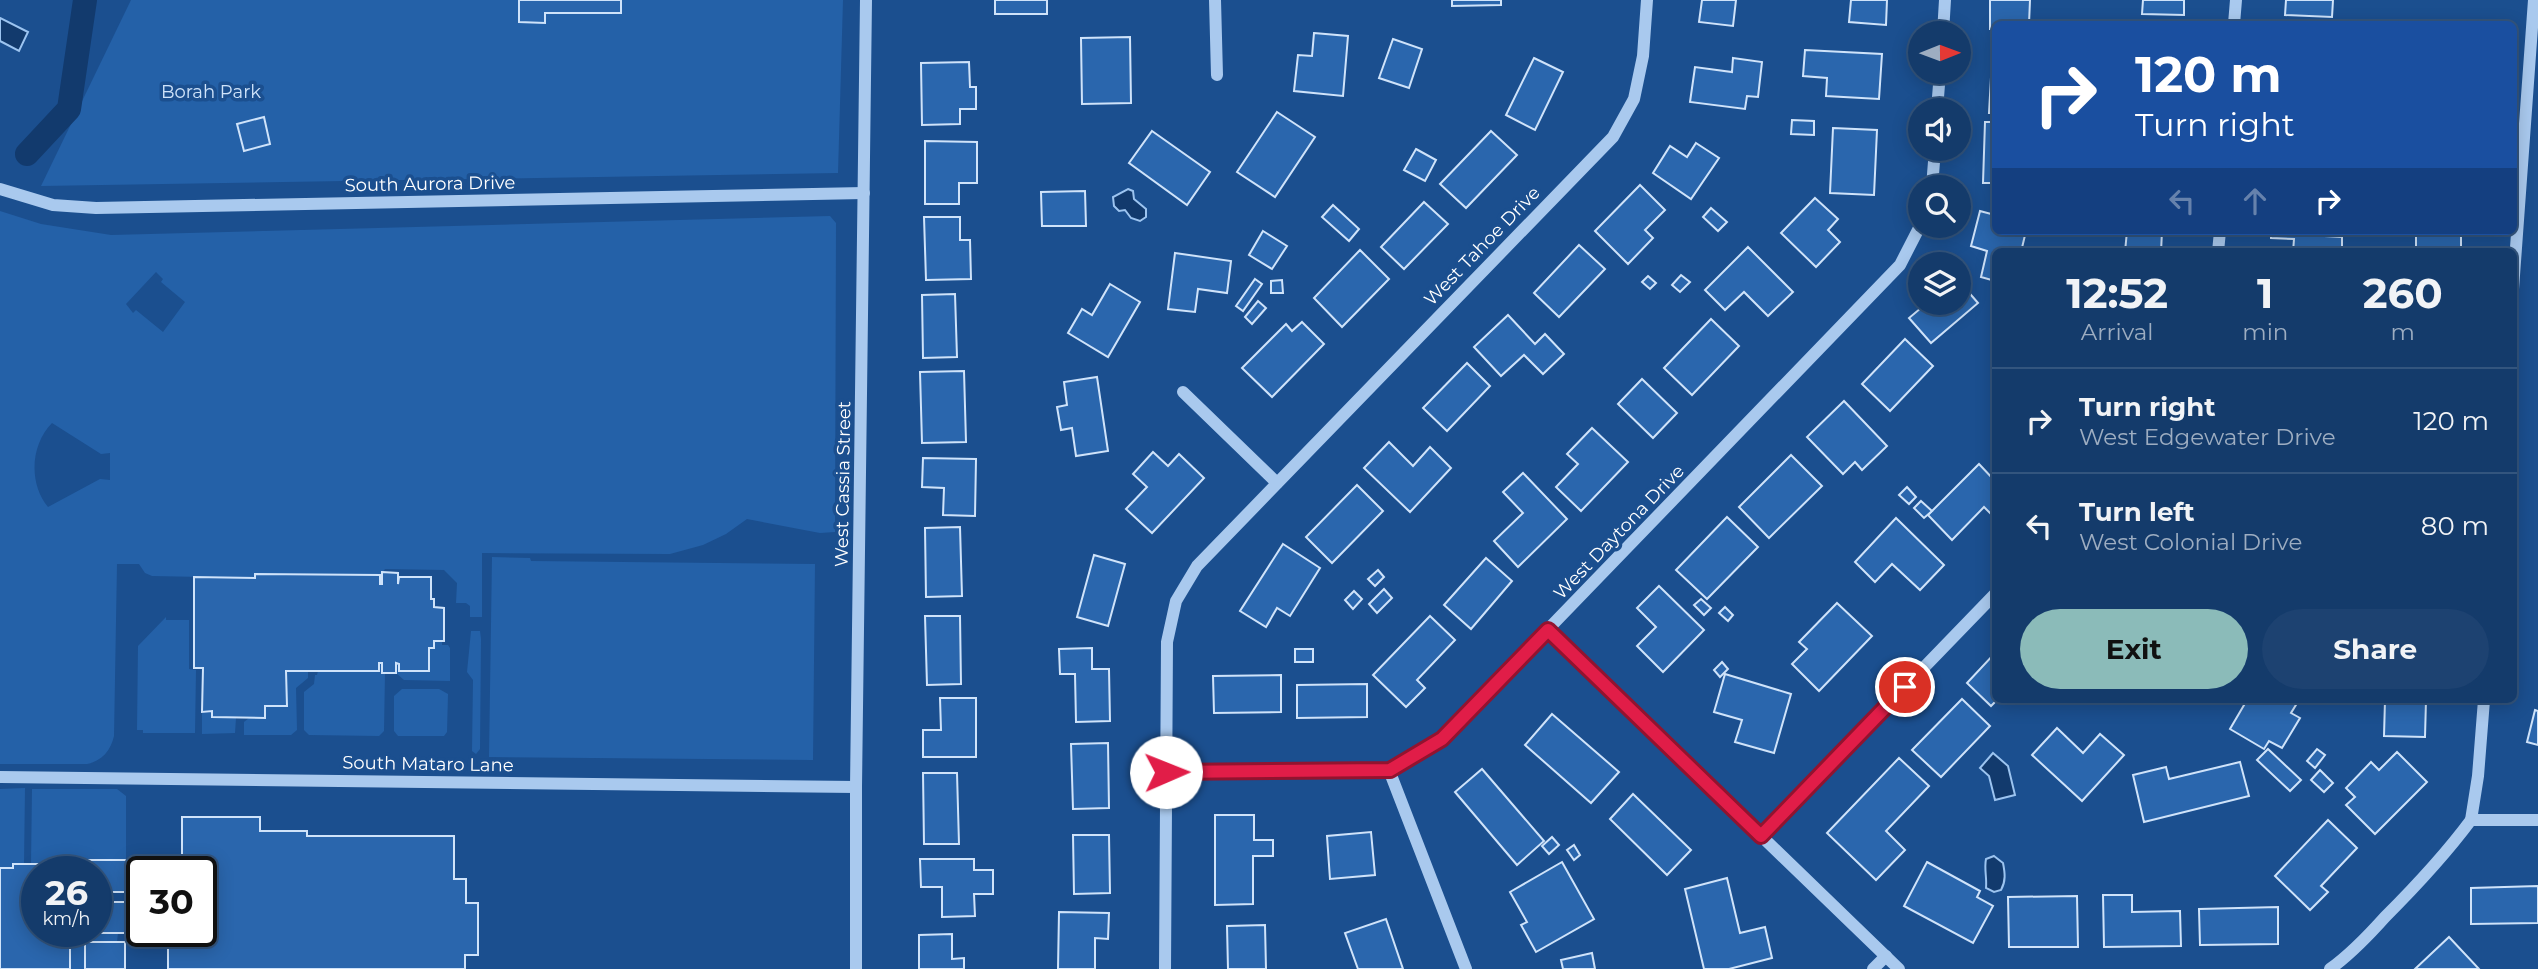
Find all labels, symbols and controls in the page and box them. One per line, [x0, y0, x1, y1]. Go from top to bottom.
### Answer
north arrow [1908, 21, 1970, 84]
map controls [1908, 21, 1971, 315]
text: 120 m [2135, 45, 2282, 104]
icon: right [2020, 49, 2111, 140]
park label: Borah Park [161, 81, 261, 103]
button: sound [1908, 98, 1971, 161]
text: Turn right [2135, 105, 2295, 144]
street label: South Aurora Drive [344, 172, 516, 196]
button: search [1908, 175, 1971, 238]
street label: West Tahoe Drive [1419, 182, 1545, 310]
icon: left [2163, 182, 2201, 220]
icon: ahead [2236, 182, 2274, 220]
icon: right [2309, 182, 2347, 220]
button: layers [1908, 252, 1971, 315]
text: 12:52 [2066, 267, 2168, 319]
text: 1 [2257, 267, 2274, 319]
text: 260 [2363, 267, 2443, 319]
text: Arrival [2081, 318, 2153, 346]
text: min [2242, 318, 2288, 346]
text: m [2390, 318, 2415, 346]
text: Turn right [2079, 391, 2215, 423]
street label: West Cassia Street [831, 401, 855, 567]
icon: right [2020, 402, 2058, 440]
text: 120 m [2413, 405, 2489, 437]
text: West Edgewater Drive [2079, 423, 2336, 451]
street label: West Daytona Drive [1549, 460, 1689, 604]
text: Turn left [2079, 496, 2195, 528]
icon: left [2020, 507, 2058, 545]
text: 80 m [2421, 510, 2489, 542]
text: West Colonial Drive [2079, 528, 2302, 556]
button: Exit [2020, 609, 2248, 689]
button: Share [2262, 609, 2489, 689]
pin [1875, 657, 1935, 717]
icon: arrive [1886, 668, 1924, 706]
position arrow [1129, 735, 1203, 809]
street label: South Mataro Lane [342, 752, 514, 776]
speed limit sign: 30 [126, 856, 217, 947]
text: 26 [45, 871, 88, 914]
text: km/h [42, 908, 91, 930]

